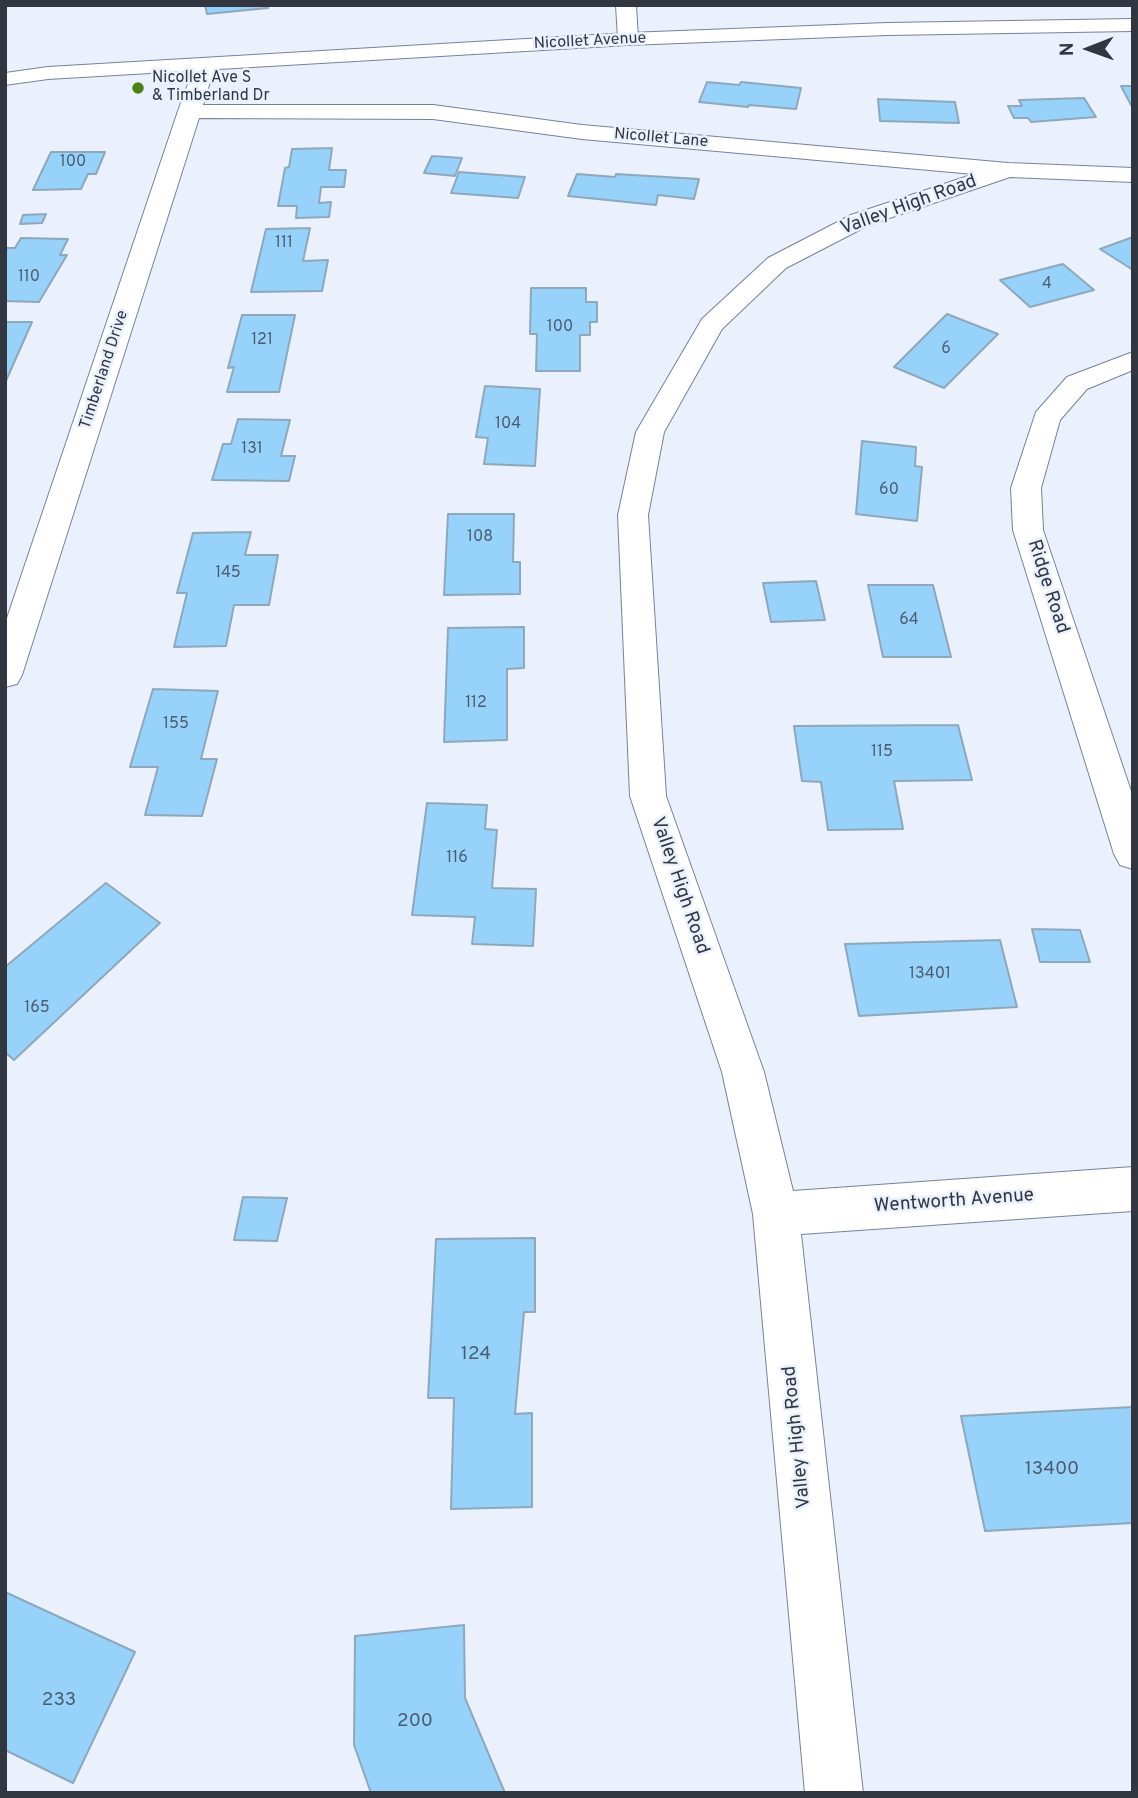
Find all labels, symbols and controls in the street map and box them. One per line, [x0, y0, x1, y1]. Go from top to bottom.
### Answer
north arrow [1054, 14, 1124, 84]
street label: Nicollet Avenue [533, 29, 647, 55]
text: N [1056, 42, 1080, 56]
place label: Nicollet Ave S & Timberland Dr [152, 69, 270, 107]
marker: Nicollet Ave S & Timberland Dr [130, 80, 146, 96]
street label: Nicollet Lane [613, 125, 709, 153]
house number: 100 [60, 153, 86, 173]
street label: Valley High Road [838, 171, 980, 241]
house number: 111 [275, 234, 293, 254]
house number: 110 [18, 268, 40, 288]
house number: 4 [1042, 275, 1052, 295]
street label: Timberland Drive [77, 308, 133, 432]
house number: 100 [547, 318, 573, 338]
house number: 121 [251, 331, 273, 351]
house number: 6 [941, 340, 951, 360]
house number: 104 [495, 415, 521, 435]
house number: 131 [241, 440, 263, 460]
house number: 60 [879, 481, 899, 501]
house number: 108 [467, 528, 493, 548]
street label: Ridge Road [1021, 537, 1073, 637]
house number: 145 [215, 564, 241, 584]
house number: 64 [899, 611, 919, 631]
house number: 112 [465, 694, 487, 714]
house number: 155 [163, 715, 189, 735]
house number: 115 [871, 743, 893, 763]
street label: Valley High Road [645, 815, 713, 957]
house number: 116 [446, 849, 468, 869]
house number: 13401 [909, 965, 951, 985]
house number: 165 [24, 999, 50, 1019]
street label: Wentworth Avenue [873, 1185, 1035, 1219]
house number: 124 [461, 1344, 491, 1366]
street label: Valley High Road [779, 1365, 817, 1509]
house number: 13400 [1025, 1459, 1079, 1481]
house number: 233 [42, 1690, 76, 1712]
house number: 200 [397, 1711, 433, 1733]

